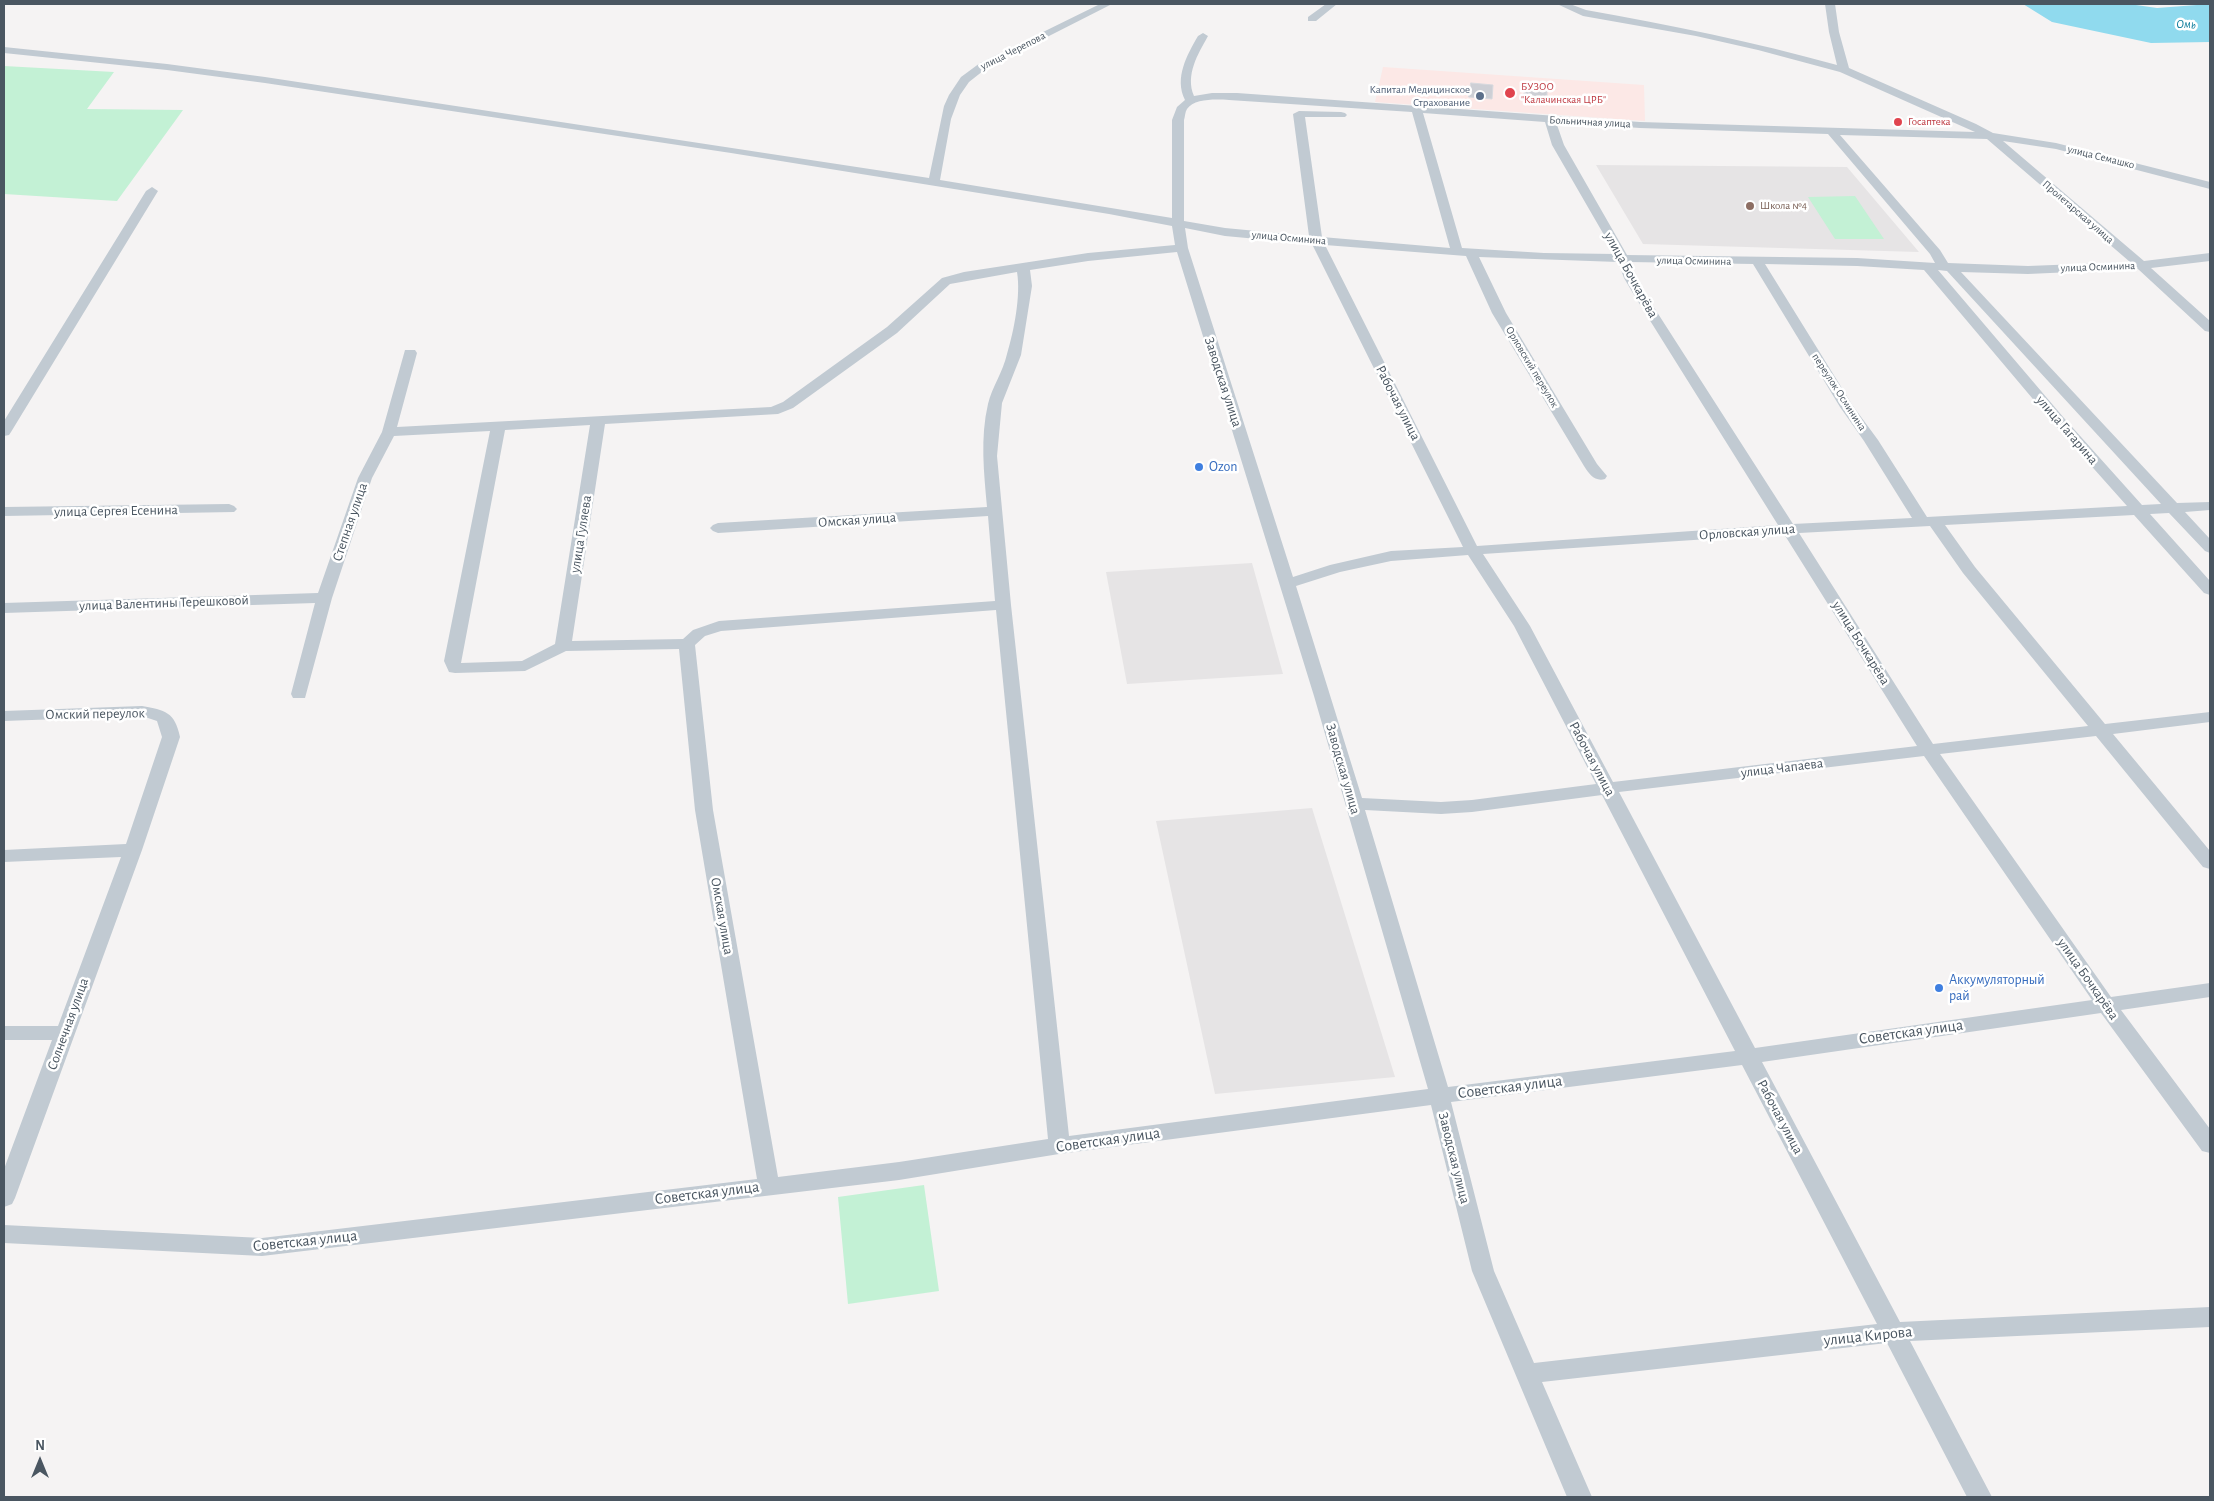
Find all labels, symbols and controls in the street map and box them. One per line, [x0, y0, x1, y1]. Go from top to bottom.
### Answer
water label: Омь [2176, 17, 2196, 31]
street label: улица Черепова [978, 29, 1048, 73]
place label: БУЗОО "Калачинская ЦРБ" [1521, 80, 1606, 106]
place label: Капитал Медицинское Страхование [1369, 83, 1470, 109]
marker: БУЗОО "Калачинская ЦРБ" [1503, 86, 1517, 100]
marker: Капитал Медицинское Страхование [1474, 90, 1486, 102]
street label: Больничная улица [1549, 113, 1631, 131]
place label: Госаптека [1908, 115, 1951, 129]
marker: Госаптека [1892, 116, 1904, 128]
street label: улица Семашко [2066, 142, 2136, 172]
street label: Пролетарская улица [2040, 177, 2116, 247]
place label: Школа №4 [1760, 199, 1807, 213]
marker: Школа №4 [1744, 200, 1756, 212]
street label: улица Осминина [1251, 228, 1327, 248]
street label: улица Бочкарёва [1600, 229, 1662, 321]
street label: улица Осминина [1657, 254, 1731, 268]
street label: улица Осминина [2061, 259, 2135, 275]
street label: Орловский переулок [1503, 324, 1561, 410]
street label: Заводская улица [1201, 335, 1245, 429]
street label: переулок Осминина [1809, 351, 1869, 433]
street label: Рабочая улица [1372, 363, 1424, 443]
street label: улица Гагарина [2032, 392, 2102, 468]
place label: Ozon [1209, 459, 1237, 475]
marker: Ozon [1193, 461, 1205, 473]
street label: Степная улица [329, 481, 371, 563]
street label: улица Гуляева [567, 494, 595, 574]
street label: улица Сергея Есенина [54, 502, 178, 520]
street label: Омская улица [817, 509, 897, 531]
street label: Орловская улица [1698, 520, 1796, 544]
street label: улица Валентины Терешковой [79, 592, 249, 614]
street label: улица Бочкарёва [1829, 598, 1893, 688]
street label: Омский переулок [45, 705, 145, 723]
street label: Рабочая улица [1565, 719, 1619, 799]
street label: Заводская улица [1322, 722, 1364, 816]
street label: улица Чапаева [1740, 755, 1824, 781]
street label: Омская улица [707, 876, 737, 956]
street label: улица Бочкарёва [2054, 935, 2122, 1023]
place label: Аккумуляторный рай [1949, 972, 2045, 1004]
street label: Солнечная улица [44, 976, 92, 1072]
marker: Аккумуляторный рай [1933, 982, 1945, 994]
street label: Советская улица [1858, 1015, 1964, 1049]
street label: Советская улица [1457, 1071, 1563, 1103]
street label: Рабочая улица [1753, 1077, 1807, 1157]
street label: Заводская улица [1435, 1111, 1473, 1205]
street label: Советская улица [1055, 1123, 1161, 1157]
street label: Советская улица [654, 1177, 760, 1209]
street label: Советская улица [252, 1226, 358, 1256]
street label: улица Кирова [1823, 1322, 1913, 1350]
north arrow [15, 1436, 65, 1486]
text: N [35, 1439, 45, 1453]

